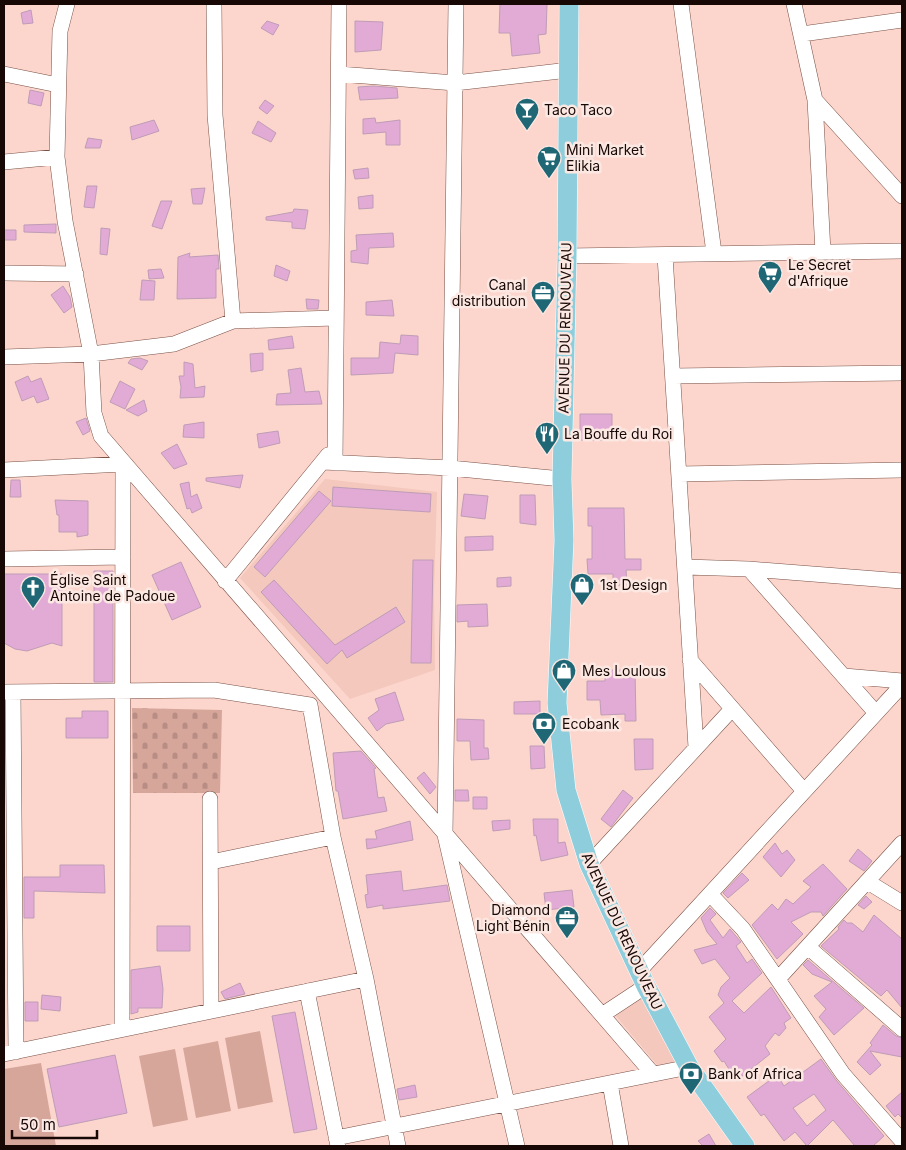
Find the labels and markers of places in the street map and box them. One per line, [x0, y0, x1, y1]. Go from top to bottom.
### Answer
bar icon: Taco Taco [514, 97, 540, 131]
place label: Taco Taco [544, 101, 612, 118]
place label: Mini Market Elikia [566, 141, 644, 174]
supermarket icon: Mini Market Elikia [536, 145, 562, 179]
place label: Le Secret d'Afrique [788, 256, 851, 289]
supermarket icon: Le Secret d'Afrique [757, 260, 783, 294]
place label: Canal distribution [452, 276, 526, 309]
office icon: Canal distribution [530, 280, 556, 314]
restaurant icon: La Bouffe du Roi [534, 421, 560, 455]
place label: La Bouffe du Roi [564, 425, 672, 442]
place label: Église Saint Antoine de Padoue [50, 571, 175, 604]
shop icon: 1st Design [569, 572, 595, 606]
church icon: Église Saint Antoine de Padoue [20, 575, 46, 609]
place label: 1st Design [600, 576, 668, 593]
shop icon: Mes Loulous [551, 658, 577, 692]
place label: Mes Loulous [582, 662, 666, 679]
bank icon: Ecobank [531, 711, 557, 745]
place label: Ecobank [562, 715, 620, 732]
place label: Diamond Light Bénin [476, 901, 550, 934]
office icon: Diamond Light Bénin [554, 905, 580, 939]
bank icon: Bank of Africa [678, 1061, 704, 1095]
place label: Bank of Africa [708, 1065, 802, 1082]

